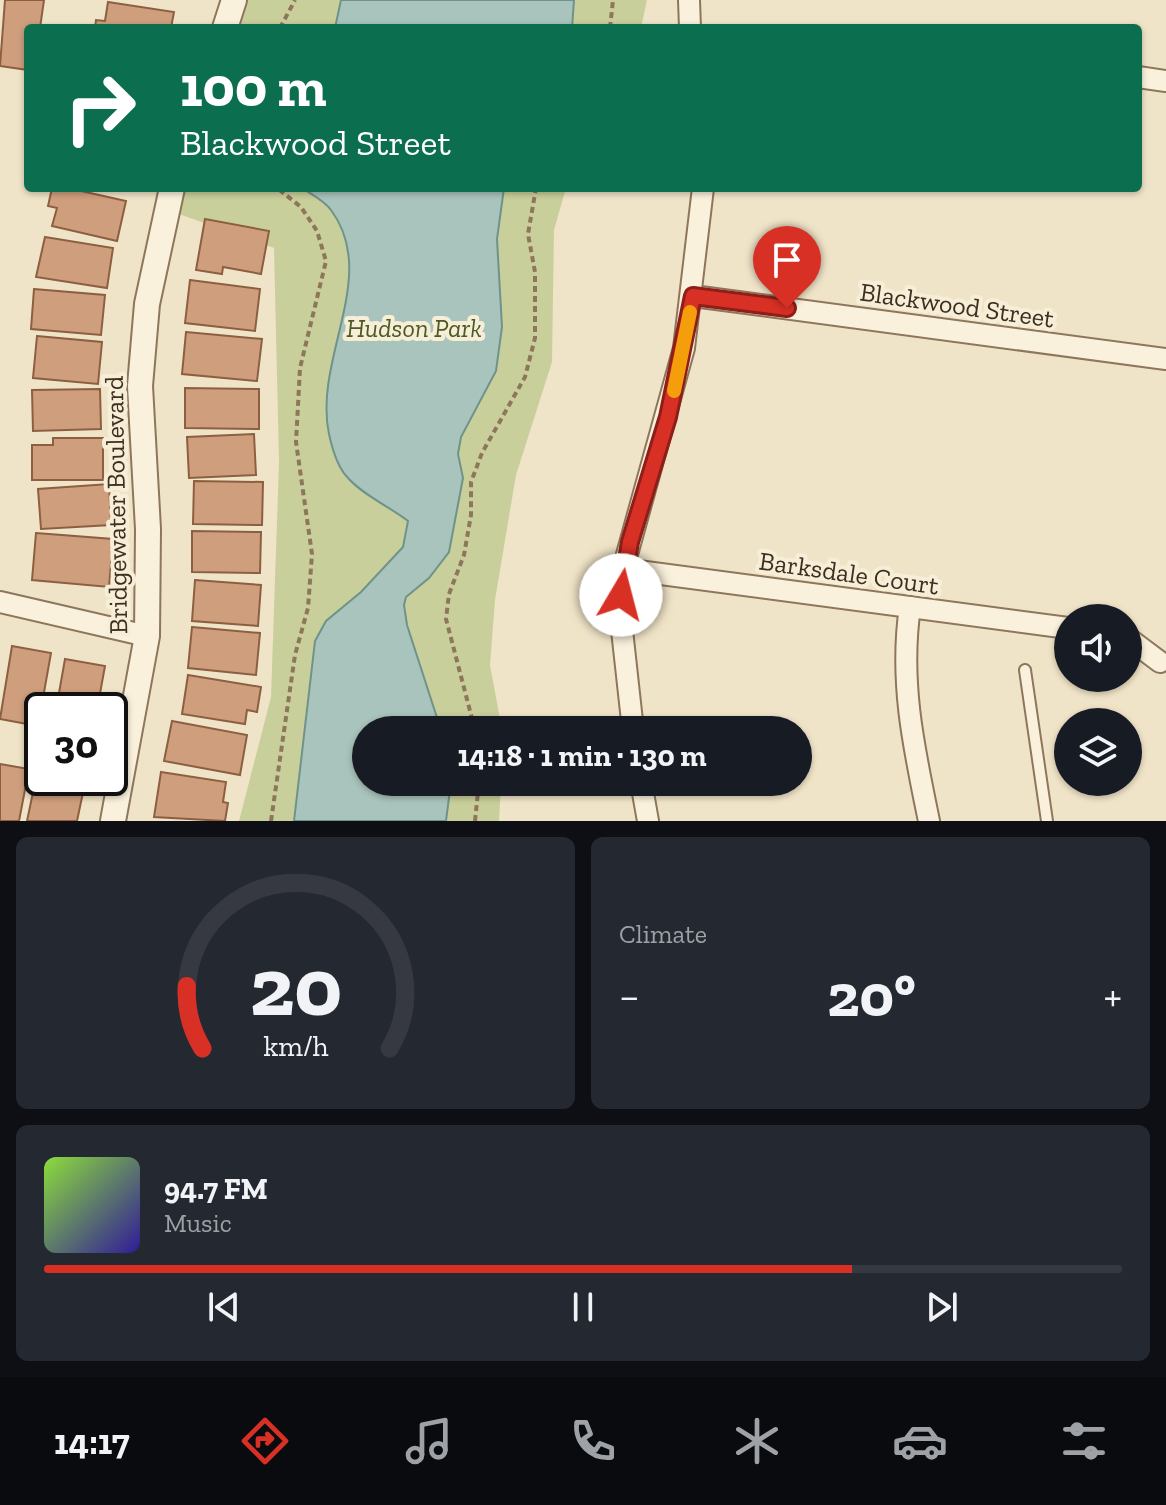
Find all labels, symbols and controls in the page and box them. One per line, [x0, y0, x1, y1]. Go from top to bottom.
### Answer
text: 100 m [180, 53, 327, 120]
icon: right [48, 56, 152, 160]
text: Blackwood Street [180, 121, 451, 164]
pin [753, 226, 821, 308]
icon: arrive [765, 238, 809, 282]
street label: Blackwood Street [858, 276, 1056, 335]
park label: Hudson Park [346, 312, 482, 344]
street label: Bridgewater Boulevard [98, 376, 134, 634]
street label: Barksdale Court [757, 545, 941, 601]
position arrow [579, 553, 663, 637]
map controls [1054, 604, 1142, 796]
button: sound [1054, 604, 1142, 692]
speed limit sign: 30 [24, 692, 128, 796]
button: layers [1054, 708, 1142, 796]
text: 14:18 · 1 min · 130 m [457, 738, 707, 774]
text: Climate [619, 918, 707, 950]
text: 20 [249, 936, 342, 1036]
text: 20° [827, 959, 916, 1031]
text: − [619, 969, 640, 1022]
text: + [1103, 969, 1122, 1022]
text: km/h [263, 1029, 328, 1063]
text: 94.7 FM [164, 1171, 268, 1207]
text: Music [164, 1207, 232, 1239]
icon: previous [202, 1285, 246, 1329]
icon: pause [561, 1285, 605, 1329]
icon: next [920, 1285, 964, 1329]
icon: directions [237, 1413, 293, 1469]
icon: music [401, 1413, 457, 1469]
icon: phone [565, 1413, 621, 1469]
icon: climate [729, 1413, 785, 1469]
icon: car [892, 1413, 948, 1469]
icon: filters [1056, 1413, 1112, 1469]
text: 14:17 [54, 1420, 130, 1463]

